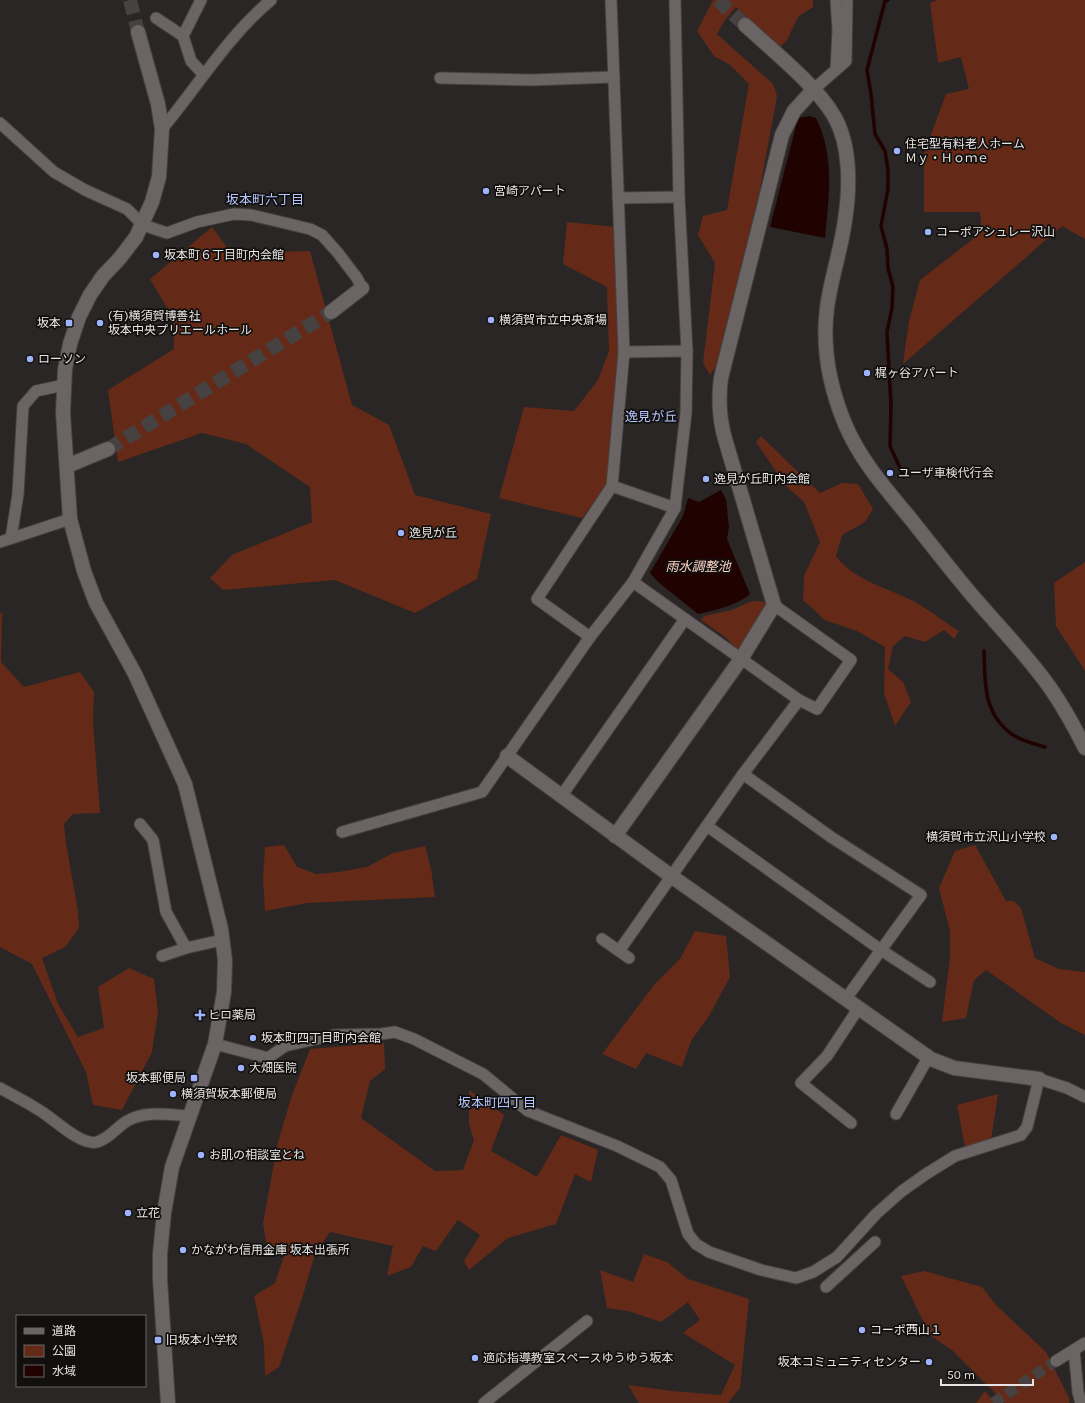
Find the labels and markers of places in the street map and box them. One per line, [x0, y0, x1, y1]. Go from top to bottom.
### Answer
place label: 住宅型有料老人ホーム Ｍｙ・Ｈｏｍｅ [905, 137, 1025, 165]
marker: 住宅型有料老人ホーム Ｍｙ・Ｈｏｍｅ [892, 146, 902, 156]
place label: 宮崎アパート [494, 184, 566, 198]
marker: 宮崎アパート [481, 186, 491, 196]
place label: コーポアシュレー沢山 [936, 225, 1055, 239]
marker: コーポアシュレー沢山 [923, 227, 933, 237]
place label: 坂本町６丁目町内会館 [164, 248, 284, 262]
marker: 坂本町６丁目町内会館 [151, 250, 161, 260]
place label: (有)横須賀博善社 坂本中央プリエールホール [108, 309, 252, 337]
place label: 横須賀市立中央斎場 [499, 313, 607, 327]
marker: 横須賀市立中央斎場 [486, 315, 496, 325]
place label: 坂本 [37, 316, 61, 330]
marker: 坂本 [64, 318, 74, 328]
marker: (有)横須賀博善社 坂本中央プリエールホール [95, 318, 105, 328]
place label: ローソン [38, 352, 86, 366]
marker: ローソン [25, 354, 35, 364]
place label: 梶ヶ谷アパート [875, 366, 959, 380]
marker: 梶ヶ谷アパート [862, 368, 872, 378]
place label: ユーザ車検代行会 [898, 466, 994, 480]
marker: ユーザ車検代行会 [885, 468, 895, 478]
place label: 逸見が丘町内会館 [714, 472, 810, 486]
marker: 逸見が丘町内会館 [701, 474, 711, 484]
place label: 逸見が丘 [409, 526, 457, 540]
marker: 逸見が丘 [396, 528, 406, 538]
place label: 横須賀市立沢山小学校 [926, 830, 1046, 844]
marker: 横須賀市立沢山小学校 [1049, 832, 1059, 842]
place label: ヒロ薬局 [208, 1008, 256, 1022]
marker: ヒロ薬局 [195, 1010, 205, 1020]
place label: 坂本町四丁目町内会館 [261, 1031, 381, 1045]
marker: 坂本町四丁目町内会館 [248, 1033, 258, 1043]
place label: 大畑医院 [249, 1061, 297, 1075]
marker: 大畑医院 [236, 1063, 246, 1073]
place label: 坂本郵便局 [126, 1071, 186, 1085]
marker: 坂本郵便局 [189, 1073, 199, 1083]
place label: 横須賀坂本郵便局 [181, 1087, 277, 1101]
marker: 横須賀坂本郵便局 [168, 1089, 178, 1099]
place label: お肌の相談室とね [209, 1148, 305, 1162]
marker: お肌の相談室とね [196, 1150, 206, 1160]
place label: 立花 [136, 1206, 160, 1220]
marker: 立花 [123, 1208, 133, 1218]
place label: かながわ信用金庫 坂本出張所 [191, 1243, 350, 1257]
marker: かながわ信用金庫 坂本出張所 [178, 1245, 188, 1255]
place label: コーポ西山１ [870, 1323, 942, 1337]
marker: コーポ西山１ [857, 1325, 867, 1335]
place label: 旧坂本小学校 [166, 1333, 238, 1347]
marker: 旧坂本小学校 [153, 1335, 163, 1345]
place label: 適応指導教室スペースゆうゆう坂本 [483, 1351, 674, 1365]
marker: 適応指導教室スペースゆうゆう坂本 [470, 1353, 480, 1363]
place label: 坂本コミュニティセンター [778, 1355, 921, 1369]
marker: 坂本コミュニティセンター [924, 1357, 934, 1367]

